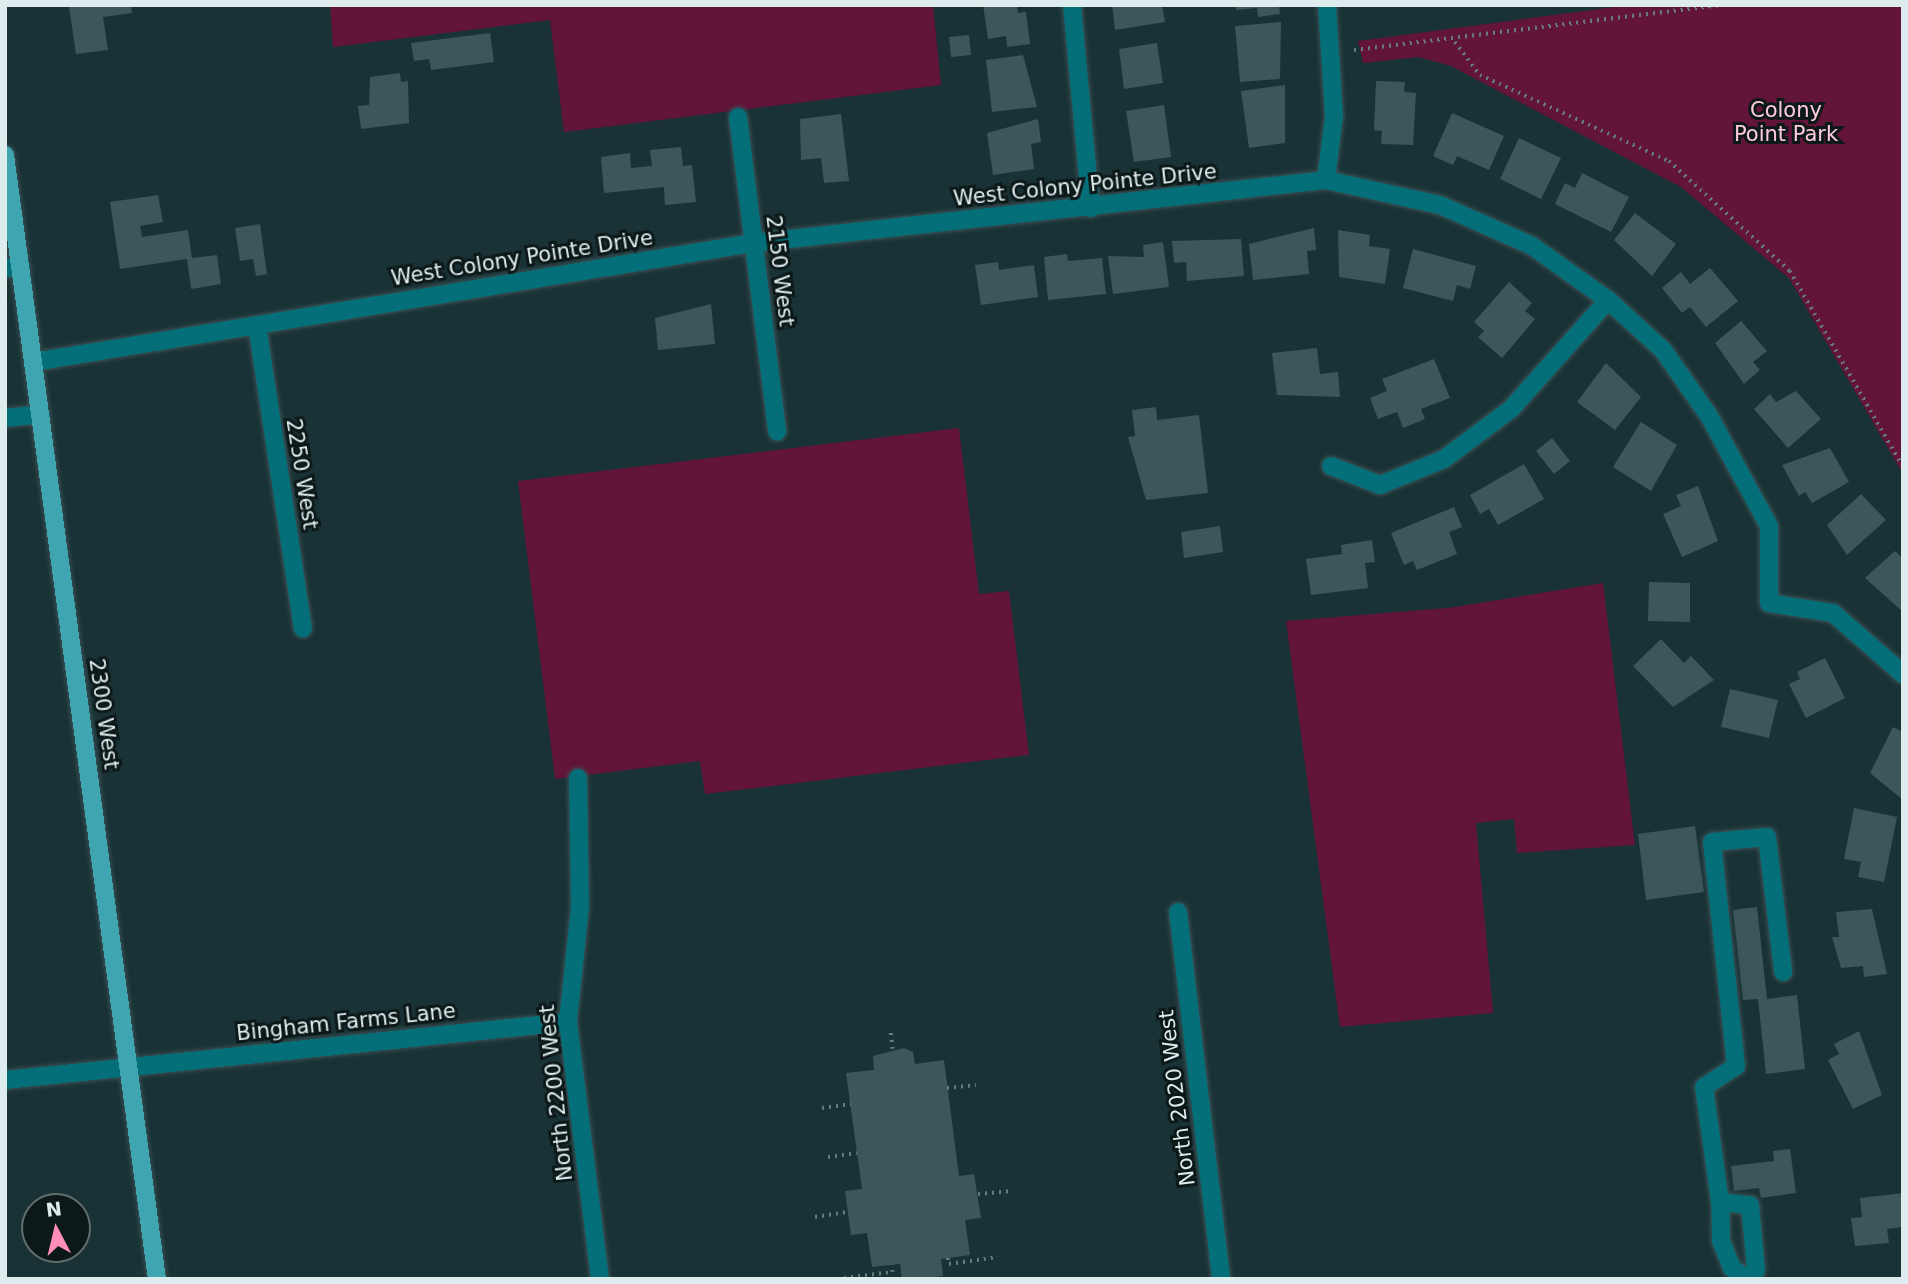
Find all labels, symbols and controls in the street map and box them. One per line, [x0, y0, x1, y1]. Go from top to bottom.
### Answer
park label: Colony Point Park [1734, 97, 1838, 147]
street label: West Colony Pointe Drive [952, 159, 1218, 211]
street label: 2150 West [761, 214, 799, 328]
street label: West Colony Pointe Drive [389, 225, 655, 291]
street label: 2250 West [281, 417, 323, 531]
street label: 2300 West [84, 657, 124, 771]
street label: Bingham Farms Lane [235, 998, 457, 1046]
street label: North 2200 West [534, 1004, 578, 1182]
street label: North 2020 West [1154, 1009, 1200, 1187]
north arrow [21, 1193, 91, 1263]
text: N [44, 1197, 63, 1221]

